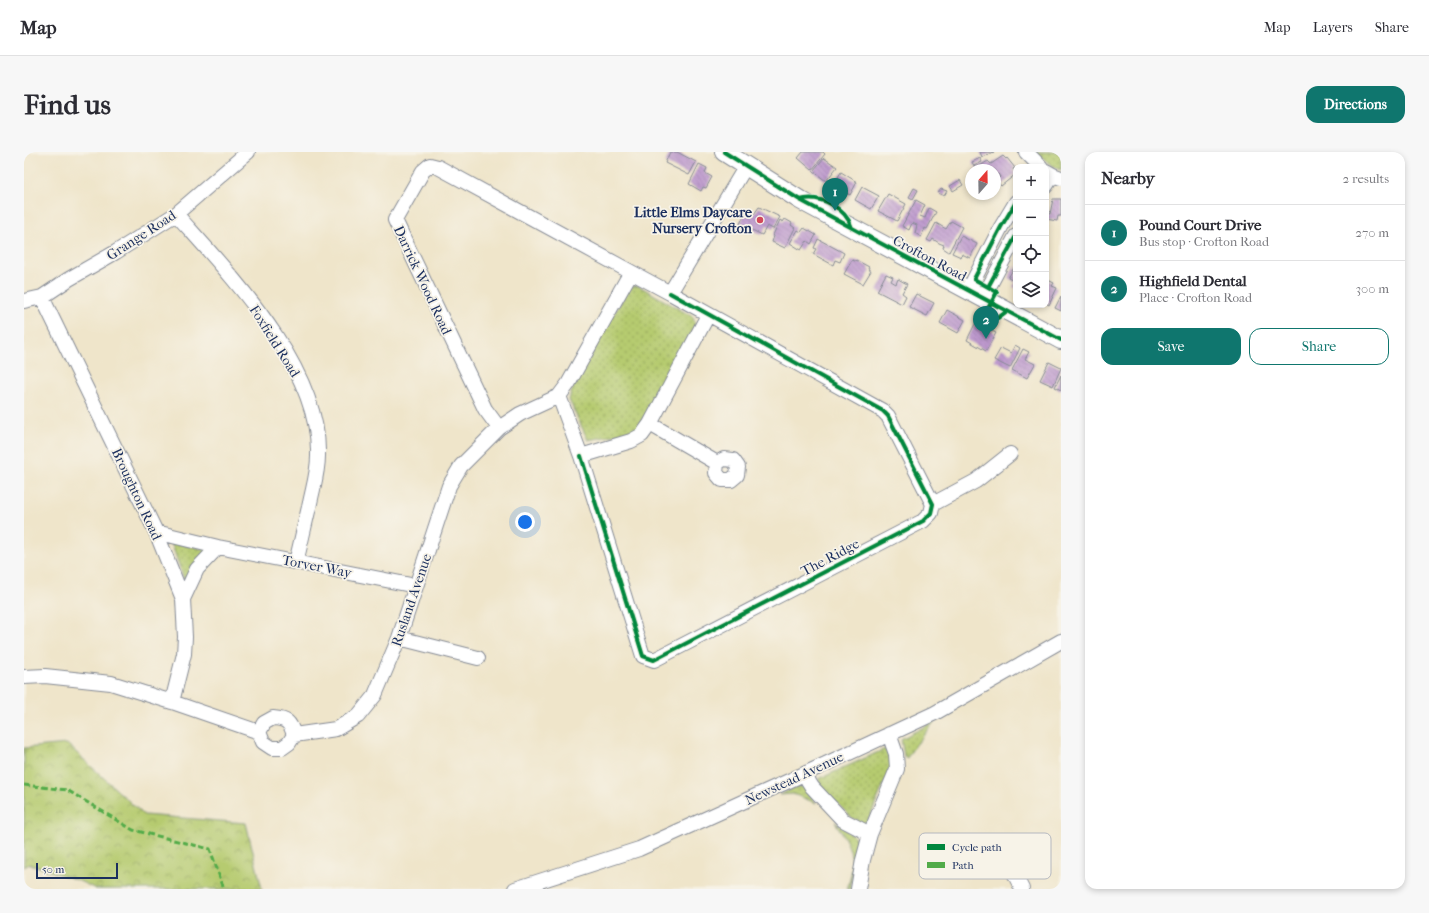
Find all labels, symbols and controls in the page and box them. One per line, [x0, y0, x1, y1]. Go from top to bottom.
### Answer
text: Map [20, 17, 56, 39]
text: Map [1264, 19, 1291, 36]
text: Layers [1313, 19, 1353, 36]
text: Share [1375, 19, 1409, 36]
button: Directions [1306, 86, 1405, 123]
text: Find us [24, 88, 111, 121]
north arrow [965, 164, 1001, 200]
map controls [1013, 164, 1049, 308]
button: + [1013, 164, 1049, 200]
text: Nearby [1101, 168, 1155, 188]
text: 2 results [1343, 171, 1389, 186]
pin: 1 [822, 178, 848, 211]
button: − [1013, 200, 1049, 236]
place label: Little Elms Daycare Nursery Crofton [634, 204, 753, 237]
street label: Grange Road [103, 207, 179, 264]
marker: Little Elms Daycare Nursery Crofton [755, 215, 765, 225]
text: Pound Court Drive [1139, 216, 1261, 234]
street label: Darrick Wood Road [390, 223, 455, 338]
text: 1 [1112, 225, 1116, 240]
text: 270 m [1355, 225, 1389, 240]
street label: Crofton Road [890, 232, 970, 285]
text: Bus stop · Crofton Road [1139, 234, 1269, 249]
button: locate [1013, 236, 1049, 272]
button: layers [1013, 272, 1049, 308]
text: Highfield Dental [1139, 272, 1247, 290]
text: 2 [1111, 281, 1117, 296]
text: 300 m [1356, 281, 1389, 296]
text: Place · Crofton Road [1139, 290, 1252, 305]
street label: Foxfield Road [246, 302, 304, 381]
pin: 2 [973, 306, 999, 339]
button: Save [1101, 328, 1241, 365]
button: Share [1249, 328, 1389, 365]
street label: Broughton Road [108, 446, 165, 543]
your location [515, 512, 535, 532]
street label: The Ridge [798, 535, 862, 580]
street label: Torver Way [281, 551, 354, 582]
street label: Rusland Avenue [388, 551, 435, 649]
street label: Newstead Avenue [742, 748, 846, 809]
legend [919, 833, 1051, 879]
text: Cycle path [952, 841, 1003, 854]
text: Path [952, 859, 975, 872]
scale bar [36, 861, 118, 880]
text: 50 m [42, 863, 64, 876]

